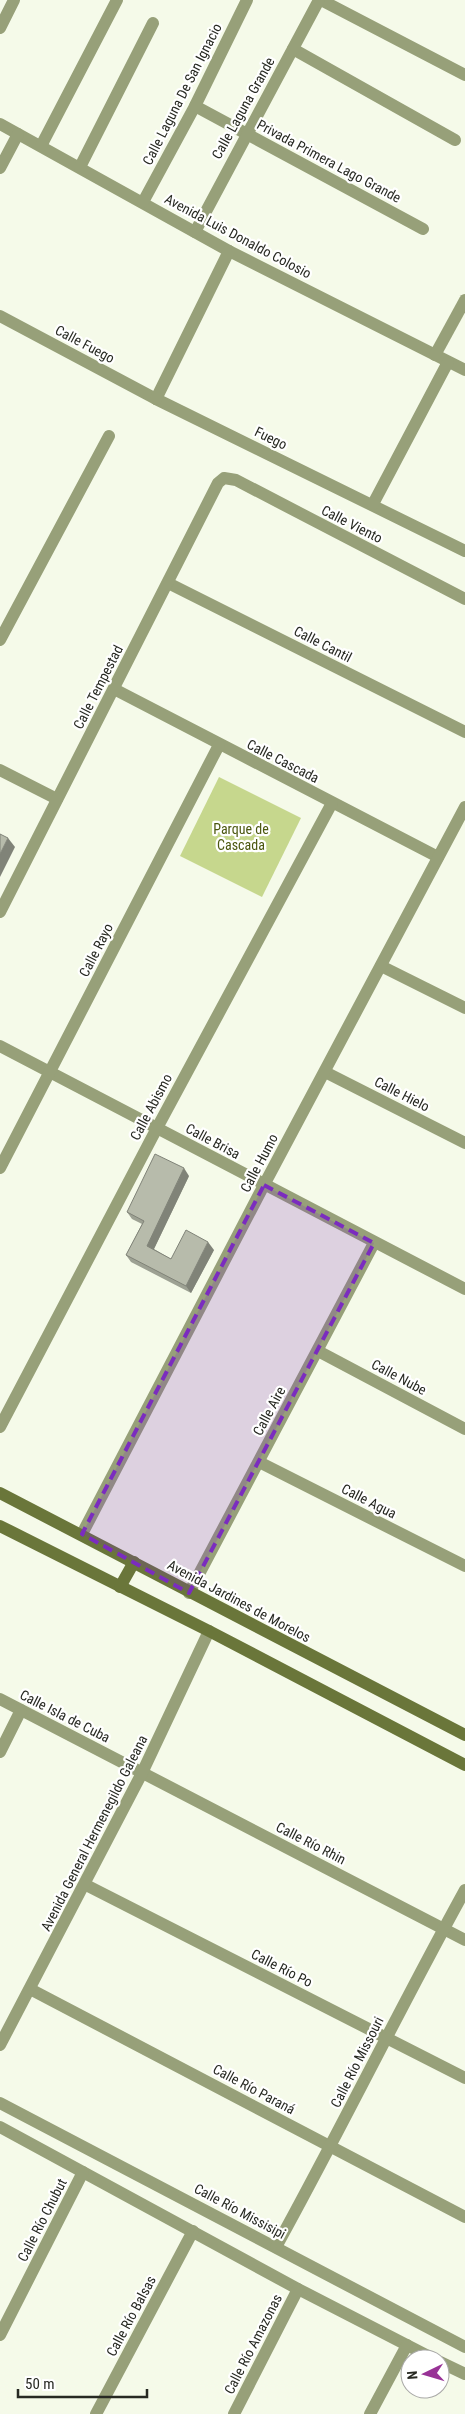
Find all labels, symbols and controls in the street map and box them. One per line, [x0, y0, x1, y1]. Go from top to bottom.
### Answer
street label: Calle Laguna De San Ignacio [139, 20, 225, 168]
street label: Calle Laguna Grande [208, 54, 278, 162]
street label: Privada Primera Lago Grande [254, 116, 404, 206]
street label: Avenida Luis Donaldo Colosio [162, 191, 314, 281]
street label: Calle Fuego [53, 322, 117, 366]
street label: Fuego [252, 423, 290, 453]
street label: Calle Viento [319, 502, 385, 546]
street label: Calle Cantil [291, 623, 355, 665]
street label: Calle Tempestad [70, 642, 126, 732]
street label: Calle Cascada [244, 736, 322, 786]
park label: Parque de Cascada [213, 821, 269, 853]
street label: Calle Rayo [76, 921, 116, 979]
street label: Calle Abismo [127, 1071, 175, 1143]
street label: Calle Hielo [372, 1073, 432, 1115]
street label: Calle Brisa [183, 1120, 243, 1162]
street label: Calle Humo [237, 1131, 281, 1195]
street label: Calle Nube [369, 1356, 430, 1398]
street label: Calle Aire [250, 1384, 289, 1438]
street label: Calle Agua [339, 1480, 399, 1522]
street label: Avenida Jardines de Morelos [165, 1557, 313, 1645]
street label: Calle Isla de Cuba [17, 1686, 113, 1746]
street label: Avenida General Hermenegildo Galeana [37, 1732, 151, 1934]
street label: Calle Río Rhin [274, 1819, 348, 1867]
street label: Calle Río Po [249, 1946, 315, 1990]
street label: Calle Río Missouri [327, 2014, 387, 2110]
street label: Calle Río Paraná [210, 2061, 298, 2117]
street label: Calle Río Chubut [14, 2176, 70, 2264]
street label: Calle Río Missisipi [192, 2180, 288, 2242]
street label: Calle Río Balsas [103, 2273, 159, 2359]
street label: Calle Río Amazonas [221, 2291, 285, 2397]
north arrow [400, 2349, 450, 2399]
scale bar [18, 2366, 146, 2398]
text: N [404, 2370, 420, 2380]
text: 50 m [25, 2375, 55, 2393]

